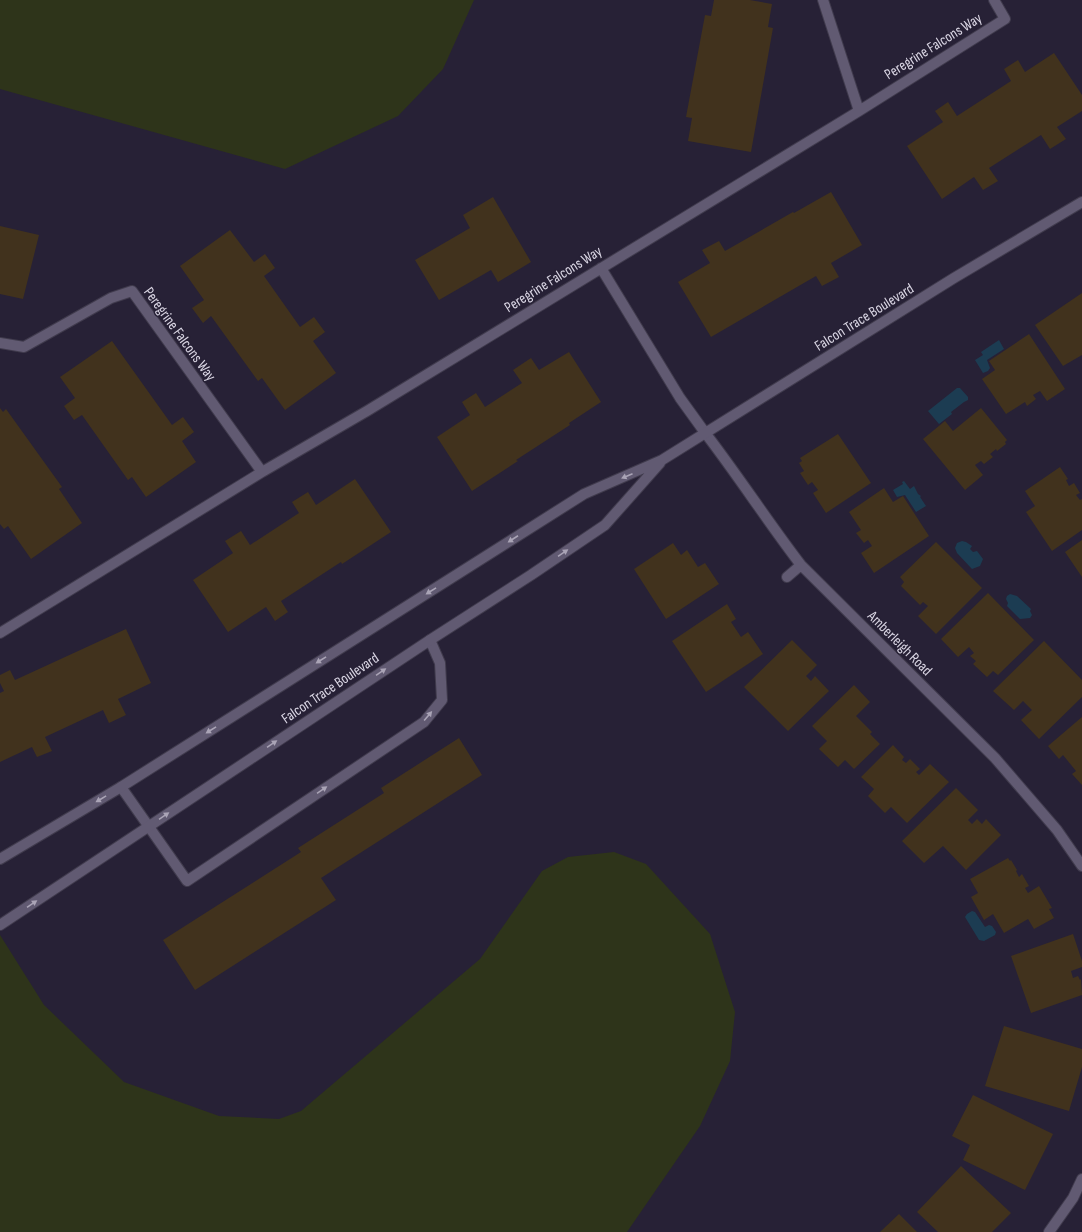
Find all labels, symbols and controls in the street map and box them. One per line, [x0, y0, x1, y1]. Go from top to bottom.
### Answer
street label: Peregrine Falcons Way [881, 9, 986, 84]
street label: Peregrine Falcons Way [501, 242, 606, 317]
street label: Falcon Trace Boulevard [811, 279, 918, 356]
street label: Peregrine Falcons Way [139, 284, 220, 385]
one-way arrow [620, 473, 632, 479]
one-way arrow [507, 535, 519, 542]
one-way arrow [558, 549, 569, 557]
one-way arrow [426, 587, 436, 595]
street label: Amberleigh Road [862, 606, 936, 680]
street label: Falcon Trace Boulevard [278, 649, 383, 728]
one-way arrow [315, 657, 327, 664]
one-way arrow [375, 668, 386, 676]
one-way arrow [424, 711, 433, 722]
one-way arrow [206, 726, 216, 734]
one-way arrow [267, 740, 277, 748]
one-way arrow [317, 786, 327, 794]
one-way arrow [96, 795, 106, 803]
one-way arrow [159, 812, 169, 820]
one-way arrow [27, 900, 38, 908]

